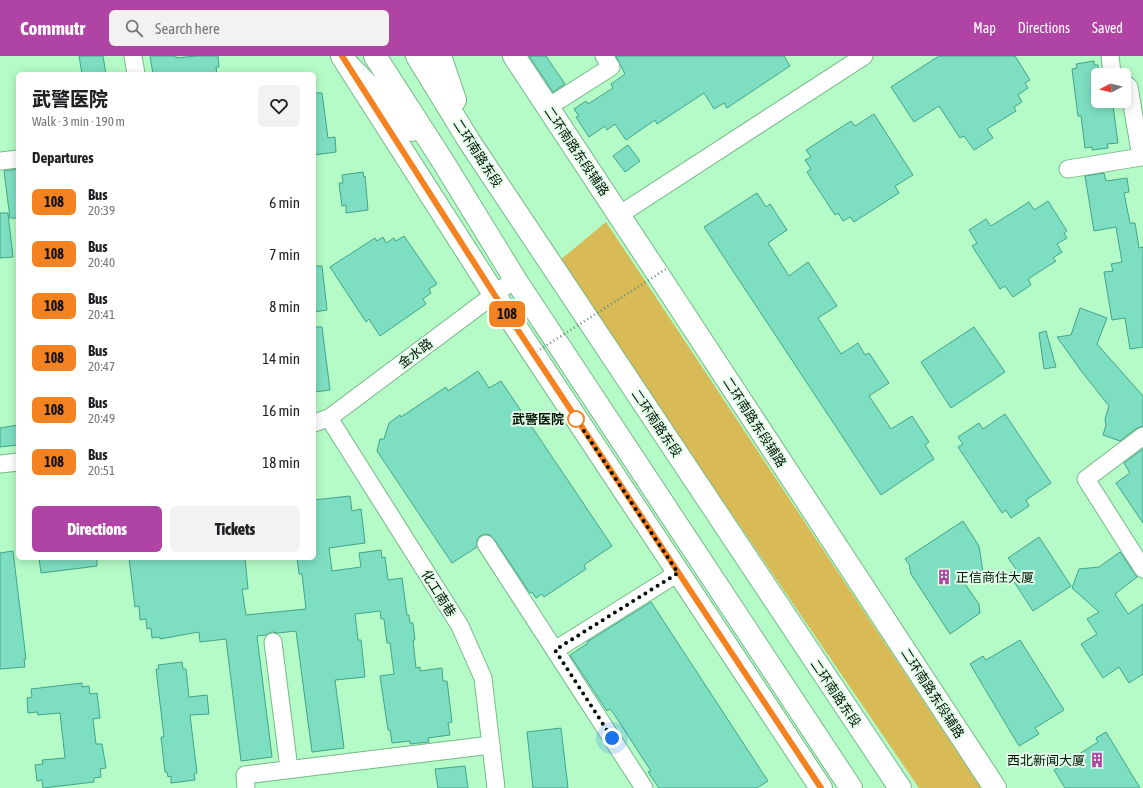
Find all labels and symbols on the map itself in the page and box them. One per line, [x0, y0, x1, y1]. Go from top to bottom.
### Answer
north arrow [1091, 68, 1131, 108]
street label: 二环南路东段辅路 [541, 104, 612, 199]
street label: 二环南路东段 [450, 116, 505, 190]
line badge: 108 [484, 301, 530, 327]
street label: 金水路 [395, 336, 435, 371]
street label: 二环南路东段辅路 [720, 375, 789, 470]
street label: 二环南路东段 [629, 387, 685, 460]
marker: 武警医院 [567, 410, 585, 428]
place label: 武警医院 [512, 412, 564, 427]
street label: 化工南巷 [418, 567, 459, 619]
building icon: 正信商住大厦 [935, 568, 953, 586]
place label: 正信商住大厦 [956, 570, 1034, 585]
street label: 二环南路东段辅路 [898, 646, 967, 741]
street label: 二环南路东段 [808, 657, 864, 730]
your location [602, 728, 622, 748]
building icon: 西北新闻大厦 [1088, 751, 1106, 769]
place label: 西北新闻大厦 [1007, 753, 1085, 768]

